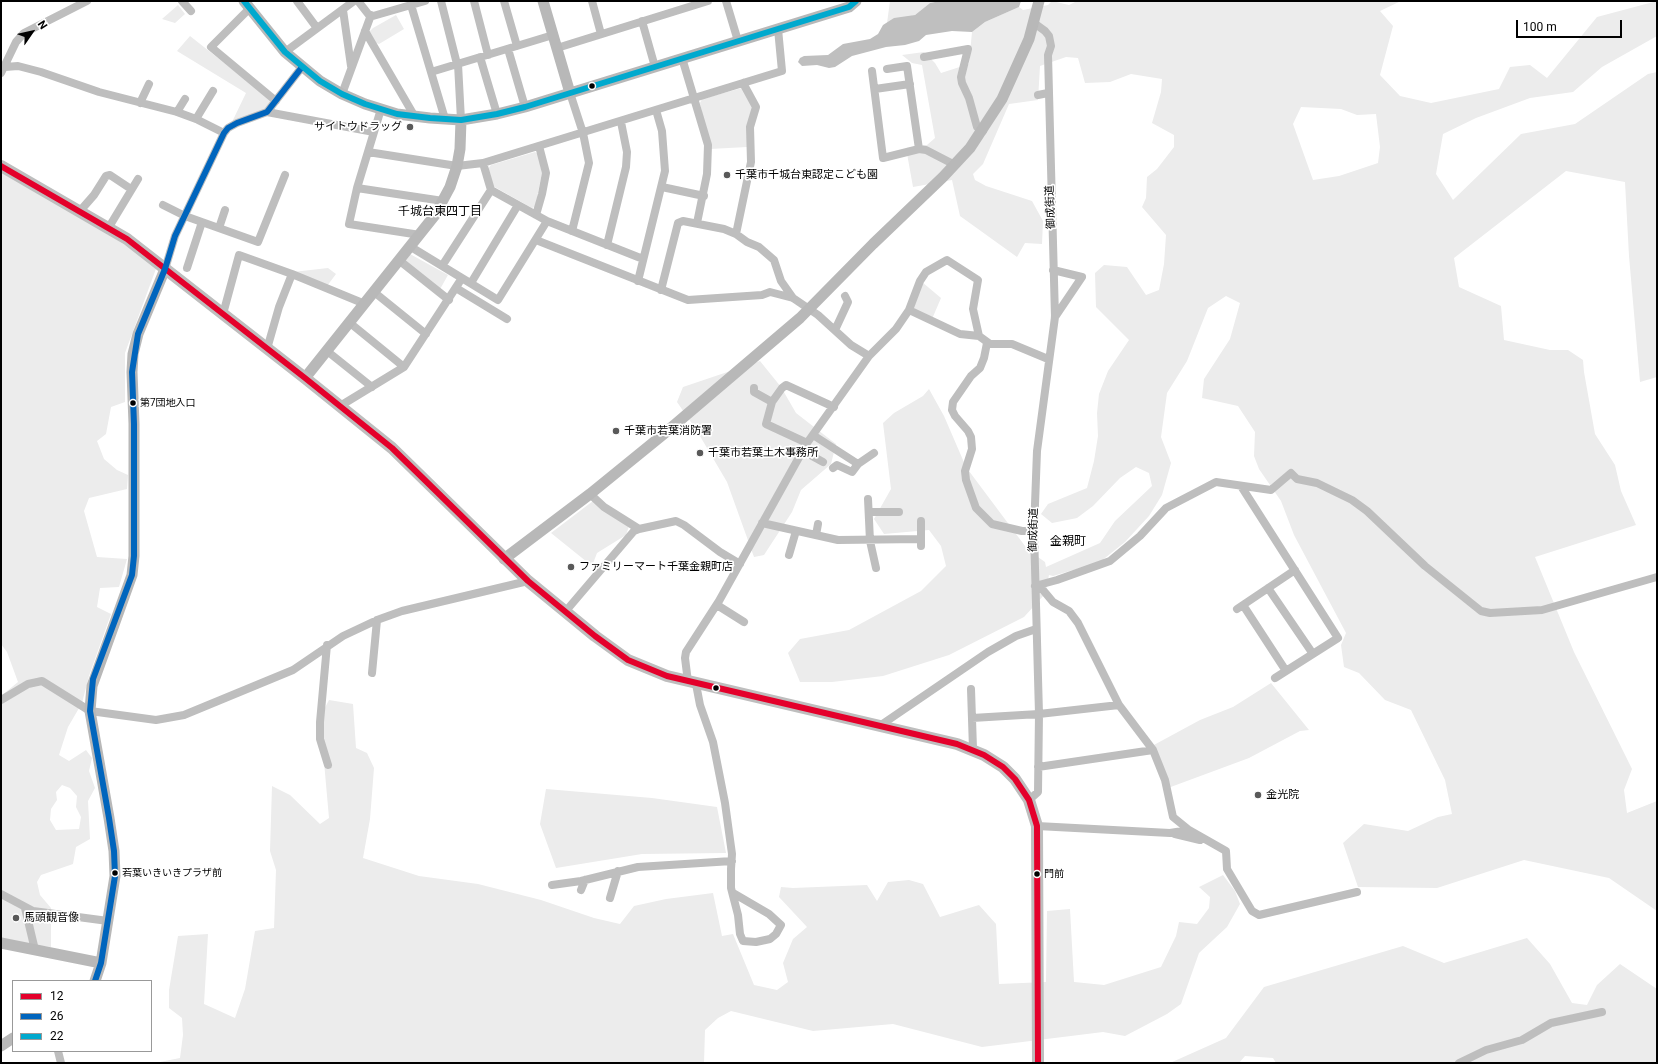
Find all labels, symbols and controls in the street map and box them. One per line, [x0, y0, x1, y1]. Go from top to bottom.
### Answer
north arrow [12, 12, 52, 52]
scale bar [1518, 12, 1624, 38]
text: N [35, 18, 50, 32]
text: 100 m [1523, 20, 1557, 34]
unlabelled marker [587, 81, 597, 91]
place label: サイトウドラッグ [314, 120, 402, 134]
marker: サイトウドラッグ [405, 122, 415, 132]
place label: 千葉市千城台東認定こども園 [735, 168, 878, 182]
marker: 千葉市千城台東認定こども園 [722, 170, 732, 180]
street label: 御成街道 [1044, 185, 1058, 229]
district label: 千城台東四丁目 [398, 205, 482, 219]
place label: 第7団地入口 [140, 397, 196, 409]
marker: 第7団地入口 [128, 398, 138, 408]
place label: 千葉市若葉消防署 [624, 424, 712, 438]
marker: 千葉市若葉消防署 [611, 426, 621, 436]
place label: 千葉市若葉土木事務所 [708, 446, 818, 460]
marker: 千葉市若葉土木事務所 [695, 448, 705, 458]
street label: 御成街道 [1027, 508, 1041, 552]
district label: 金親町 [1050, 535, 1086, 549]
place label: ファミリーマート千葉金親町店 [579, 560, 733, 574]
marker: ファミリーマート千葉金親町店 [566, 562, 576, 572]
unlabelled marker [711, 683, 721, 693]
place label: 金光院 [1266, 788, 1299, 802]
marker: 金光院 [1253, 790, 1263, 800]
place label: 若葉いきいきプラザ前 [122, 867, 222, 879]
marker: 若葉いきいきプラザ前 [110, 868, 120, 878]
place label: 門前 [1044, 868, 1064, 880]
marker: 門前 [1032, 869, 1042, 879]
place label: 馬頭観音像 [24, 911, 79, 925]
marker: 馬頭観音像 [11, 913, 21, 923]
legend [12, 980, 152, 1052]
text: 12 [50, 989, 64, 1003]
text: 26 [50, 1009, 64, 1023]
text: 22 [50, 1029, 64, 1043]

